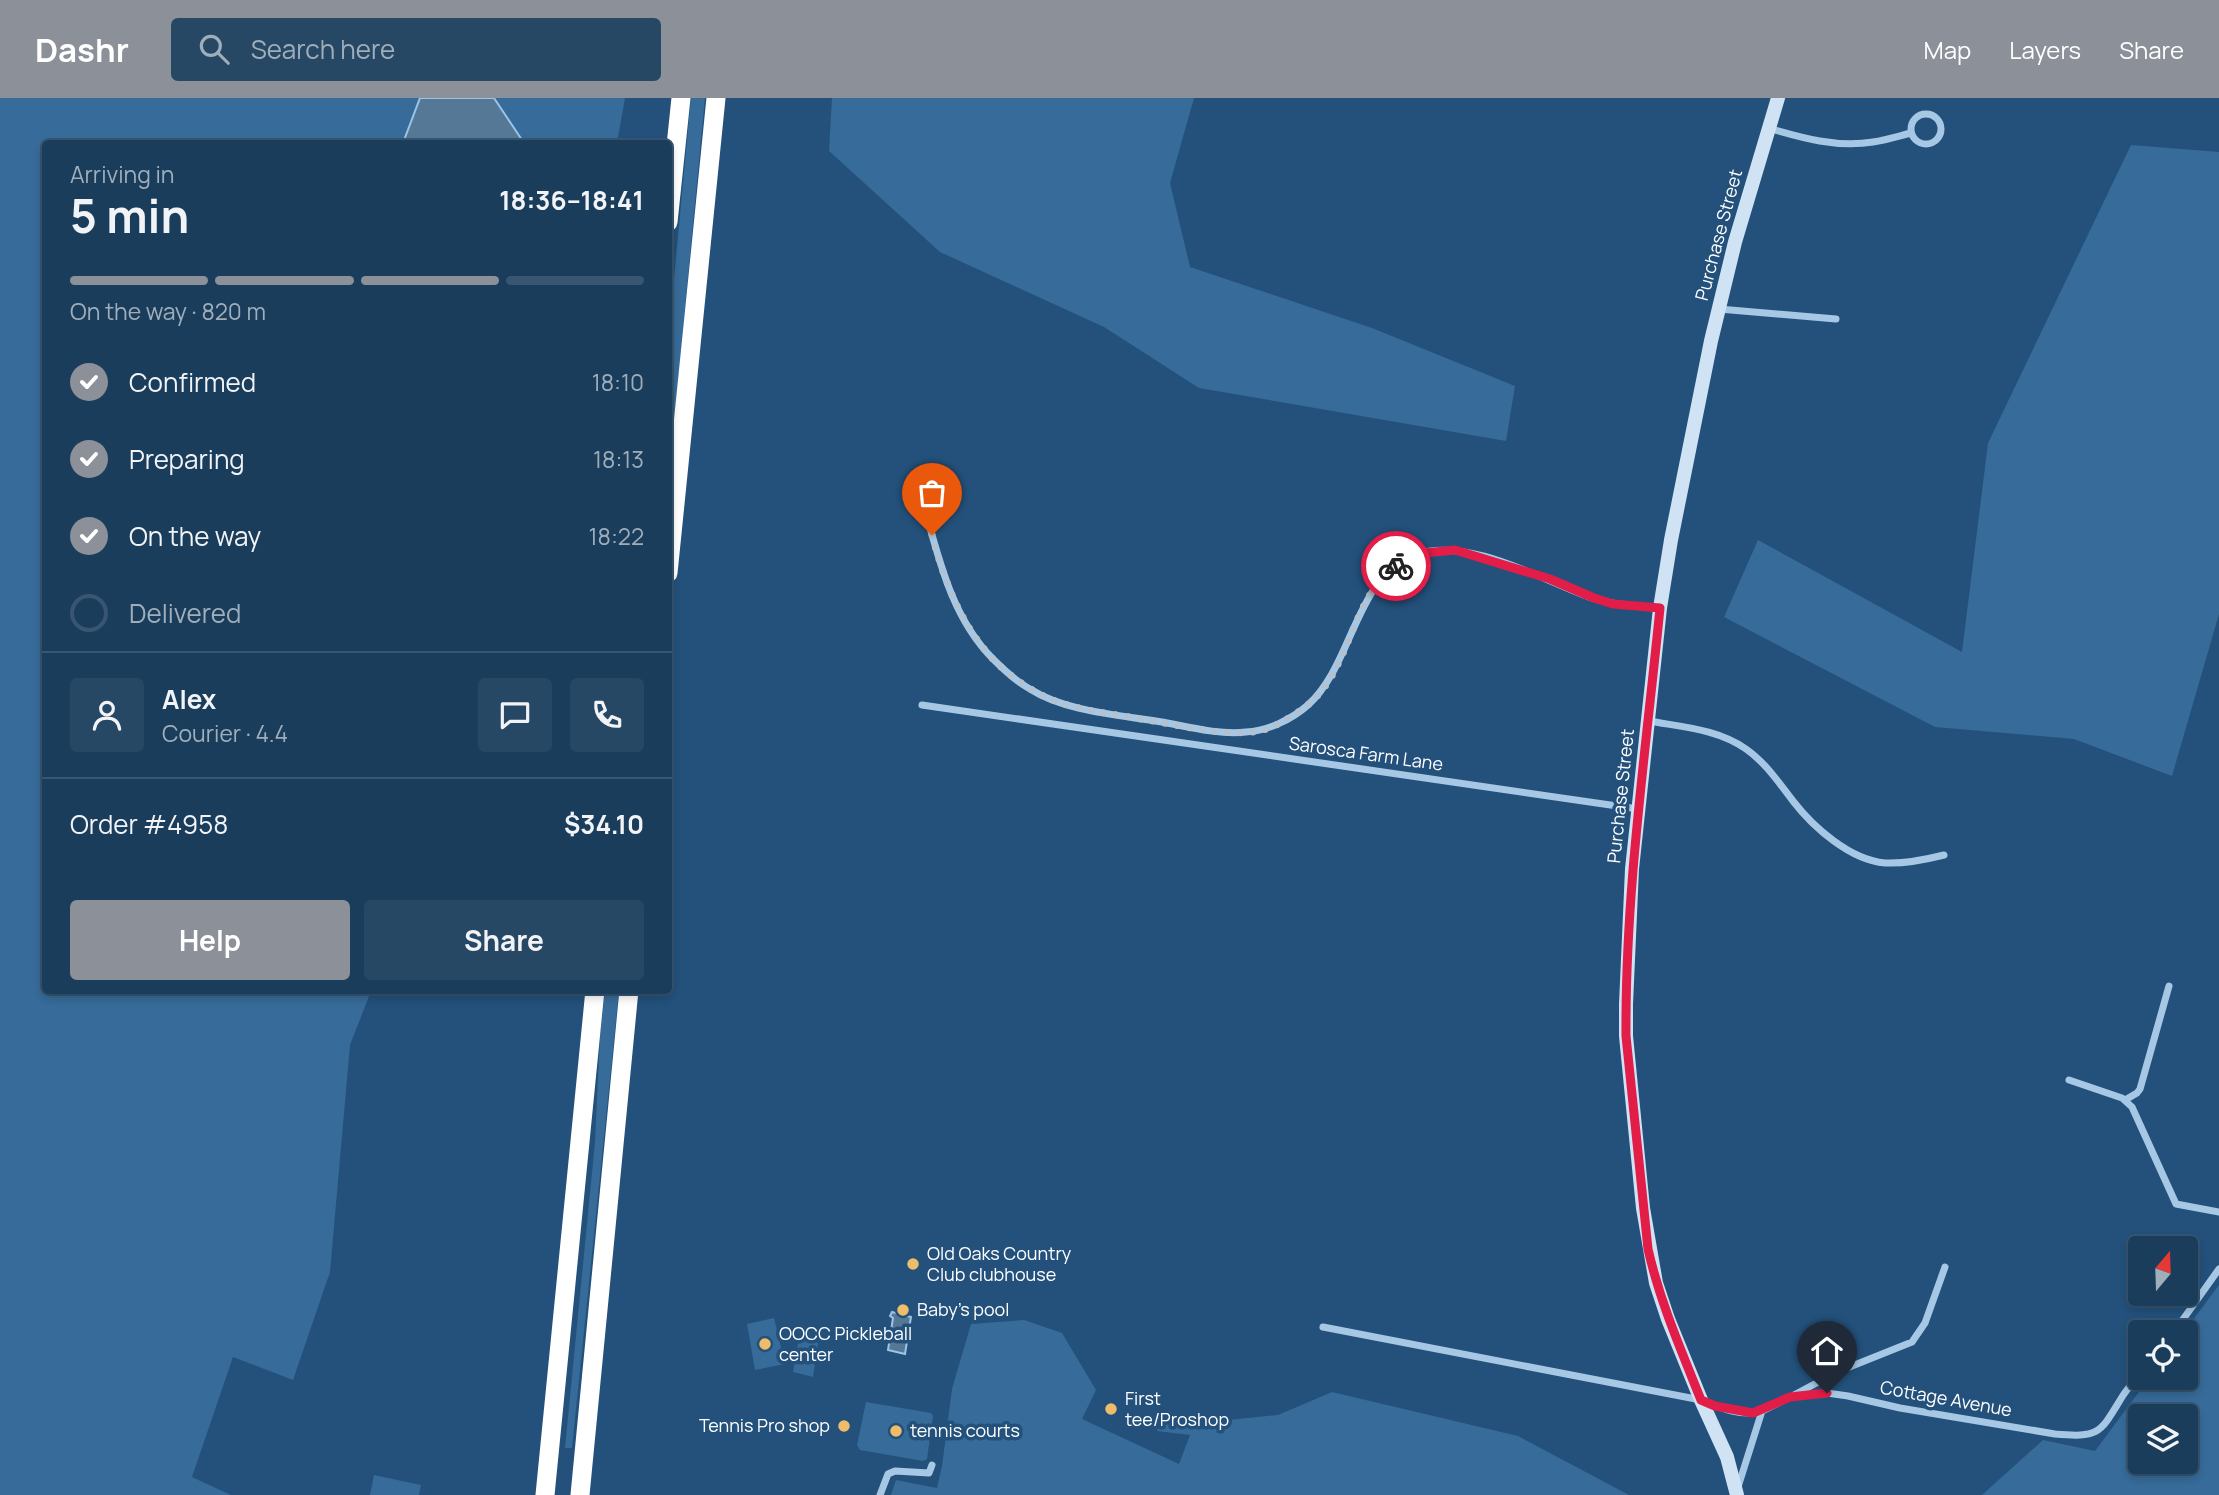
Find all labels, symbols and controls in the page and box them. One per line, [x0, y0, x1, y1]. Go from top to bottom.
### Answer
search box [171, 18, 661, 81]
text: Dashr [35, 27, 129, 72]
icon: search [195, 30, 233, 68]
text: Search here [251, 31, 395, 67]
text: Map [1924, 33, 1971, 66]
text: Layers [2009, 33, 2081, 66]
text: Share [2119, 33, 2184, 66]
text: Arriving in [70, 158, 175, 190]
street label: Purchase Street [1689, 166, 1747, 303]
text: 18:36–18:41 [499, 182, 644, 218]
text: 5 min [70, 184, 189, 247]
text: On the way · 820 m [70, 295, 266, 327]
icon: check [70, 363, 108, 401]
text: Confirmed [129, 364, 256, 400]
text: 18:10 [592, 366, 644, 398]
icon: check [70, 440, 108, 478]
text: Preparing [129, 441, 245, 477]
text: 18:13 [593, 443, 644, 475]
pin [902, 463, 962, 535]
icon: bag [913, 474, 951, 512]
icon: check [70, 517, 108, 555]
text: On the way [129, 518, 261, 554]
text: 18:22 [589, 520, 644, 552]
courier [1361, 531, 1431, 601]
icon: bike [1377, 547, 1415, 585]
text: Delivered [129, 595, 241, 631]
button: person [70, 678, 144, 752]
button: chat [478, 678, 552, 752]
button: phone [570, 678, 644, 752]
text: Alex [162, 681, 216, 717]
text: Courier · 4.4 [162, 717, 288, 749]
street label: Purchase Street [1601, 728, 1639, 864]
street label: Sarosca Farm Lane [1288, 730, 1445, 776]
text: Order #4958 [70, 806, 228, 842]
text: $34.10 [564, 806, 644, 842]
button: Help [70, 900, 350, 980]
button: Share [364, 900, 644, 980]
north arrow [2128, 1236, 2198, 1306]
map controls [2128, 1236, 2198, 1474]
place label: Old Oaks Country Club clubhouse [927, 1241, 1072, 1286]
marker: Old Oaks Country Club clubhouse [905, 1256, 921, 1272]
place label: Baby's pool [917, 1297, 1009, 1321]
marker: Baby's pool [895, 1302, 911, 1318]
button: locate [2128, 1320, 2198, 1390]
place label: OOCC Pickleball center [779, 1321, 912, 1366]
pin [1797, 1321, 1857, 1393]
icon: home [1808, 1332, 1846, 1370]
marker: OOCC Pickleball center [757, 1336, 773, 1352]
street label: Cottage Avenue [1878, 1375, 2014, 1421]
place label: First tee/Proshop [1125, 1386, 1229, 1431]
marker: First tee/Proshop [1103, 1401, 1119, 1417]
button: layers [2128, 1404, 2198, 1474]
place label: Tennis Pro shop [699, 1413, 830, 1437]
marker: Tennis Pro shop [836, 1418, 852, 1434]
place label: tennis courts [910, 1418, 1020, 1442]
marker: tennis courts [888, 1423, 904, 1439]

